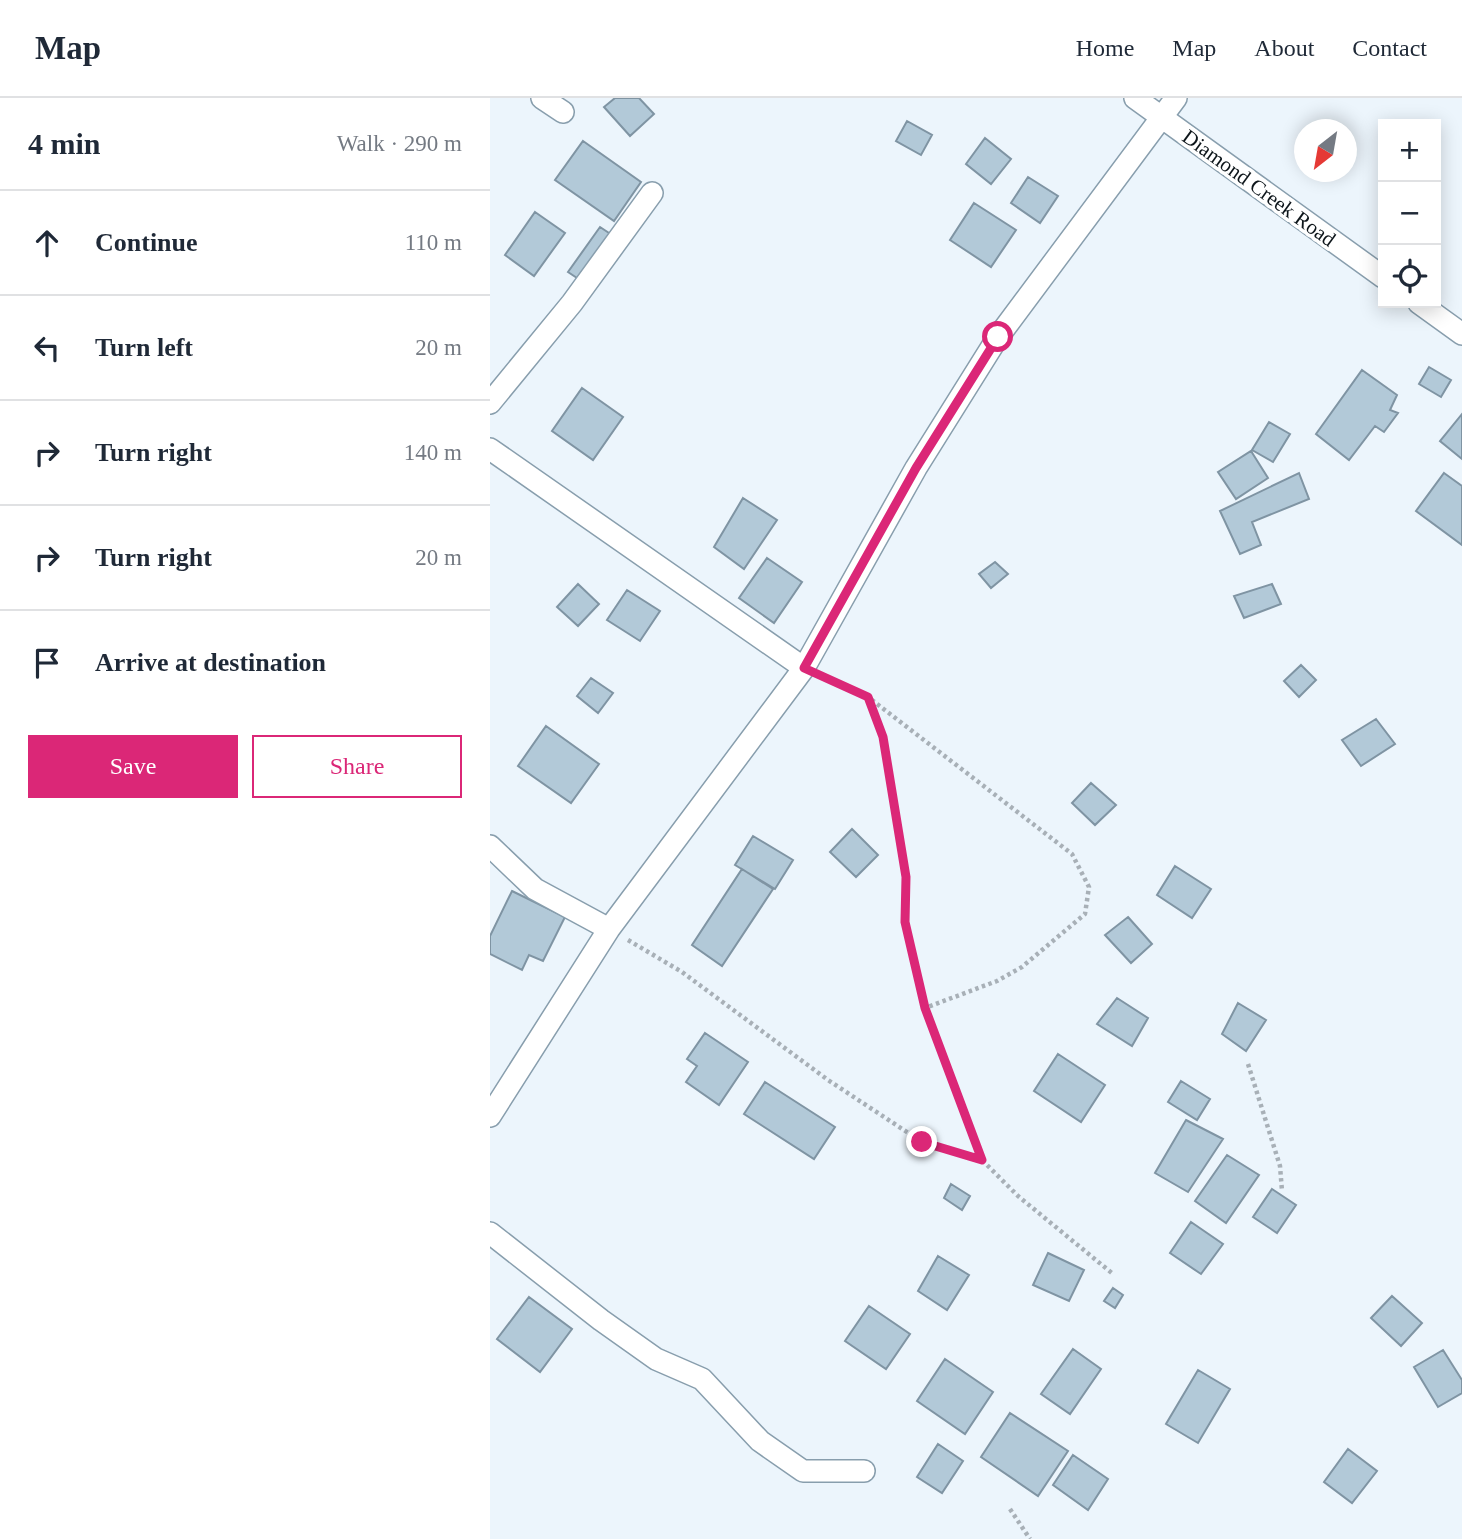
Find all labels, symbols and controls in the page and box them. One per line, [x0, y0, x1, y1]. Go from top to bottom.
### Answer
text: Map [35, 30, 101, 66]
text: Home [1076, 35, 1134, 61]
text: Map [1172, 35, 1216, 61]
text: About [1254, 35, 1314, 61]
text: Contact [1352, 35, 1427, 61]
north arrow [1294, 119, 1357, 182]
map controls [1378, 119, 1441, 308]
button: + [1378, 119, 1441, 182]
street label: Diamond Creek Road [1178, 124, 1341, 252]
text: 4 min [28, 127, 101, 160]
text: Walk · 290 m [337, 131, 462, 156]
button: − [1378, 182, 1441, 245]
icon: ahead [28, 224, 66, 262]
text: Continue [95, 228, 198, 257]
text: 110 m [405, 230, 462, 255]
button: locate [1378, 245, 1441, 308]
route start [982, 321, 1013, 352]
icon: left [28, 329, 66, 367]
text: Turn left [95, 333, 193, 362]
text: 20 m [415, 335, 462, 360]
icon: right [28, 434, 66, 472]
text: Turn right [95, 438, 212, 467]
text: 140 m [404, 440, 462, 465]
icon: right [28, 539, 66, 577]
text: Turn right [95, 543, 212, 572]
text: 20 m [415, 545, 462, 570]
icon: arrive [28, 644, 66, 682]
text: Arrive at destination [95, 648, 326, 677]
button: Save [28, 735, 238, 798]
button: Share [252, 735, 462, 798]
route end [906, 1126, 937, 1157]

